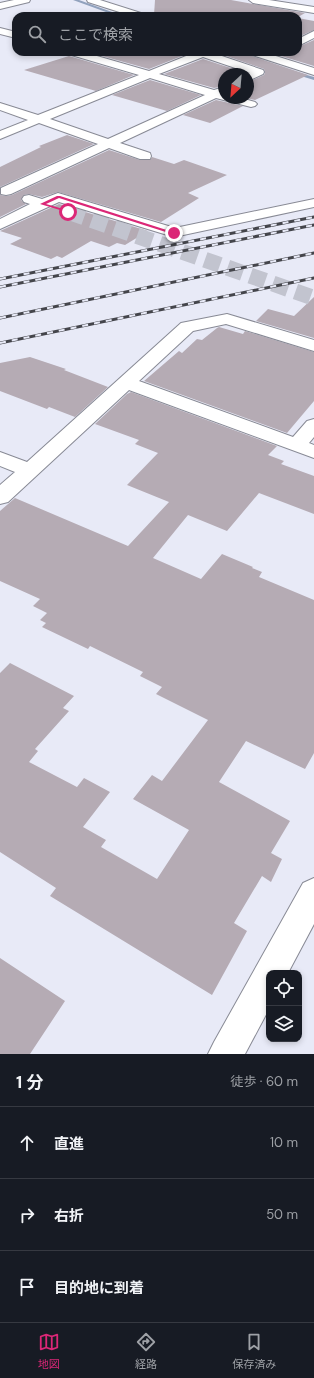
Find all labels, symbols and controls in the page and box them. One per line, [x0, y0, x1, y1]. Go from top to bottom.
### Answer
search box [12, 12, 302, 56]
icon: search [26, 23, 48, 45]
text: ここで検索 [58, 25, 133, 45]
north arrow [218, 68, 254, 104]
route start [59, 203, 77, 221]
route end [165, 224, 183, 242]
map controls [266, 970, 302, 1042]
button: locate [266, 970, 302, 1006]
button: layers [266, 1006, 302, 1042]
text: 1 分 [16, 1071, 43, 1093]
text: 徒歩 · 60 m [230, 1073, 298, 1090]
icon: ahead [16, 1132, 38, 1154]
text: 直進 [54, 1134, 84, 1154]
text: 10 m [270, 1134, 298, 1151]
icon: right [16, 1204, 38, 1226]
text: 右折 [54, 1206, 84, 1226]
text: 50 m [266, 1206, 298, 1223]
icon: arrive [16, 1276, 38, 1298]
text: 目的地に到着 [54, 1278, 144, 1298]
tab: 地図 [38, 1331, 60, 1371]
tab: 経路 [135, 1331, 157, 1371]
tab: 保存済み [232, 1331, 276, 1371]

